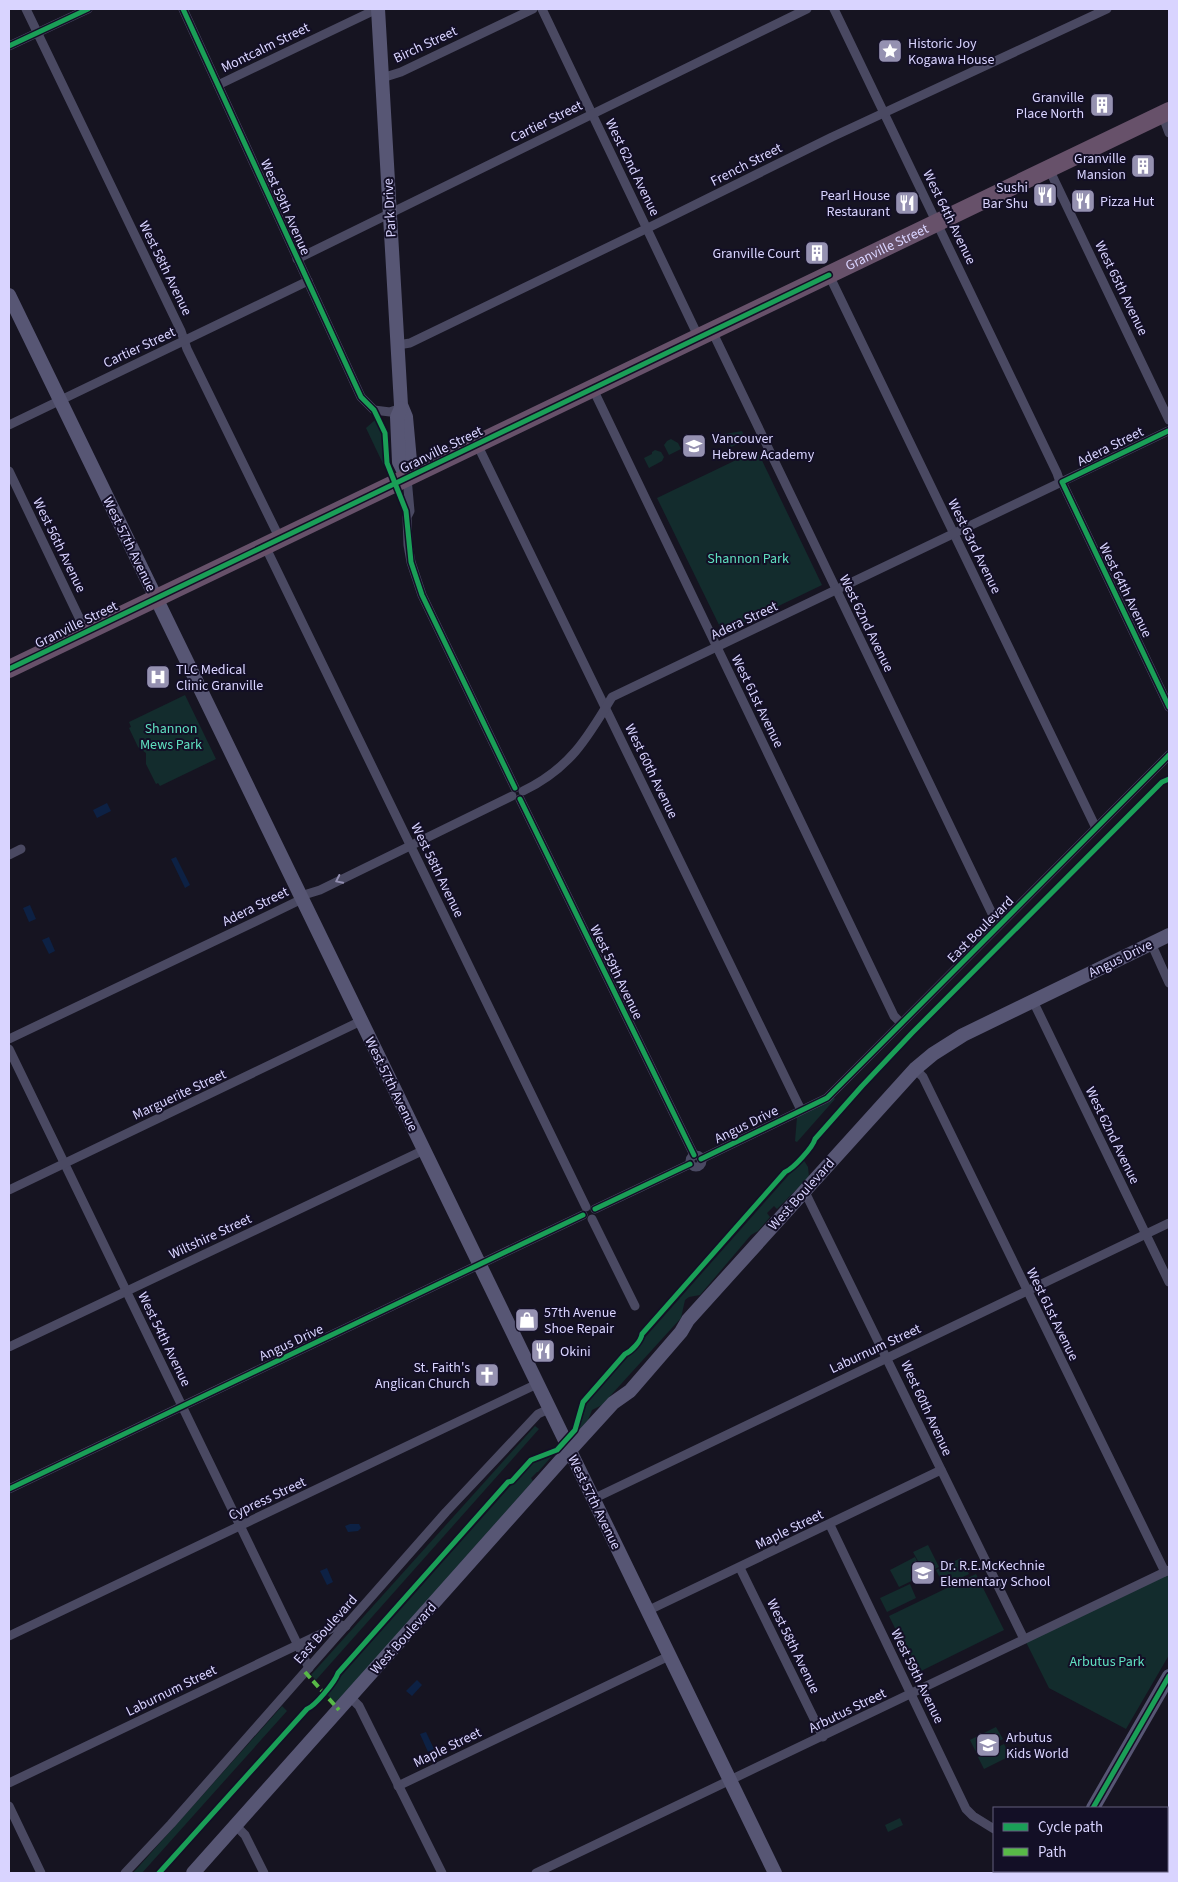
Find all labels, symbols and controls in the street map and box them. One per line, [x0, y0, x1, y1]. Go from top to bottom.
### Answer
street label: Montcalm Street [218, 18, 313, 78]
street label: Birch Street [390, 21, 461, 68]
place label: Historic Joy Kogawa House [908, 34, 994, 70]
place icon: Historic Joy Kogawa House [877, 38, 903, 64]
place label: Granville Place North [1016, 88, 1084, 124]
building icon: Granville Place North [1089, 92, 1115, 118]
street label: Cartier Street [507, 96, 586, 148]
street label: West 62nd Avenue [600, 115, 664, 220]
street label: French Street [707, 138, 786, 191]
place label: Granville Mansion [1074, 149, 1126, 185]
building icon: Granville Mansion [1130, 153, 1156, 179]
street label: West 59th Avenue [255, 156, 315, 259]
street label: West 64th Avenue [917, 167, 981, 268]
street label: Park Drive [378, 178, 402, 238]
place label: Sushi Bar Shu [982, 178, 1028, 214]
restaurant icon: Sushi Bar Shu [1032, 182, 1058, 208]
place label: Pearl House Restaurant [820, 186, 890, 222]
restaurant icon: Pizza Hut [1070, 188, 1096, 214]
restaurant icon: Pearl House Restaurant [894, 190, 920, 216]
place label: Pizza Hut [1100, 192, 1155, 212]
street label: West 58th Avenue [133, 218, 197, 319]
street label: Granville Street [842, 219, 932, 276]
street label: West 65th Avenue [1089, 238, 1153, 339]
building icon: Granville Court [804, 240, 830, 266]
place label: Granville Court [712, 244, 800, 264]
street label: Cartier Street [100, 322, 179, 373]
street label: Granville Street [397, 421, 486, 479]
street label: Adera Street [1074, 422, 1147, 472]
place label: Vancouver Hebrew Academy [712, 429, 815, 465]
school or university icon: Vancouver Hebrew Academy [681, 433, 707, 459]
street label: West 57th Avenue [97, 494, 161, 595]
street label: West 56th Avenue [27, 495, 91, 596]
street label: West 63rd Avenue [942, 496, 1006, 597]
street label: West 64th Avenue [1093, 540, 1157, 641]
park label: Shannon Park [707, 549, 789, 569]
street label: West 62nd Avenue [834, 571, 898, 676]
street label: Granville Street [32, 596, 121, 654]
street label: Adera Street [708, 597, 781, 645]
street label: West 61st Avenue [726, 652, 788, 751]
place label: TLC Medical Clinic Granville [176, 660, 263, 696]
hospital icon: TLC Medical Clinic Granville [145, 664, 171, 690]
park label: Shannon Mews Park [140, 719, 202, 755]
street label: West 60th Avenue [619, 721, 683, 822]
street label: West 58th Avenue [405, 820, 469, 921]
one-way arrow [335, 874, 344, 885]
street label: Adera Street [219, 882, 292, 932]
street label: East Boulevard [943, 892, 1019, 968]
street label: West 59th Avenue [584, 922, 648, 1023]
street label: Angus Drive [1085, 935, 1156, 983]
street label: West 57th Avenue [359, 1034, 423, 1135]
street label: Marguerite Street [129, 1064, 230, 1125]
street label: West 62nd Avenue [1080, 1083, 1144, 1188]
street label: Angus Drive [711, 1101, 782, 1149]
street label: West Boulevard [764, 1154, 840, 1235]
street label: Wiltshire Street [166, 1209, 255, 1265]
street label: West 61st Avenue [1021, 1265, 1083, 1364]
street label: West 54th Avenue [132, 1289, 196, 1390]
place label: 57th Avenue Shoe Repair [544, 1303, 616, 1339]
shop icon: 57th Avenue Shoe Repair [514, 1307, 540, 1333]
street label: Angus Drive [256, 1319, 327, 1367]
street label: Laburnum Street [826, 1319, 925, 1379]
restaurant icon: Okini [530, 1338, 556, 1364]
place label: Okini [560, 1342, 591, 1362]
street label: West 60th Avenue [895, 1357, 957, 1459]
place label: St. Faith's Anglican Church [375, 1358, 470, 1394]
church icon: St. Faith's Anglican Church [474, 1362, 500, 1388]
street label: West 57th Avenue [562, 1452, 626, 1553]
street label: Cypress Street [225, 1472, 310, 1526]
street label: Maple Street [752, 1505, 827, 1555]
place label: Dr. R.E.McKechnie Elementary School [940, 1556, 1051, 1592]
school or university icon: Dr. R.E.McKechnie Elementary School [910, 1560, 936, 1586]
street label: East Boulevard [289, 1591, 362, 1669]
street label: West 58th Avenue [761, 1596, 825, 1697]
street label: West Boulevard [366, 1598, 442, 1679]
street label: West 59th Avenue [885, 1626, 949, 1727]
park label: Arbutus Park [1069, 1652, 1145, 1672]
street label: Laburnum Street [123, 1660, 220, 1722]
street label: Arbutus Street [805, 1683, 890, 1738]
street label: Maple Street [410, 1723, 485, 1773]
place label: Arbutus Kids World [1006, 1728, 1069, 1764]
school or university icon: Arbutus Kids World [975, 1732, 1001, 1758]
legend [993, 1807, 1168, 1872]
text: Cycle path [1038, 1817, 1103, 1838]
text: Path [1038, 1842, 1066, 1863]

